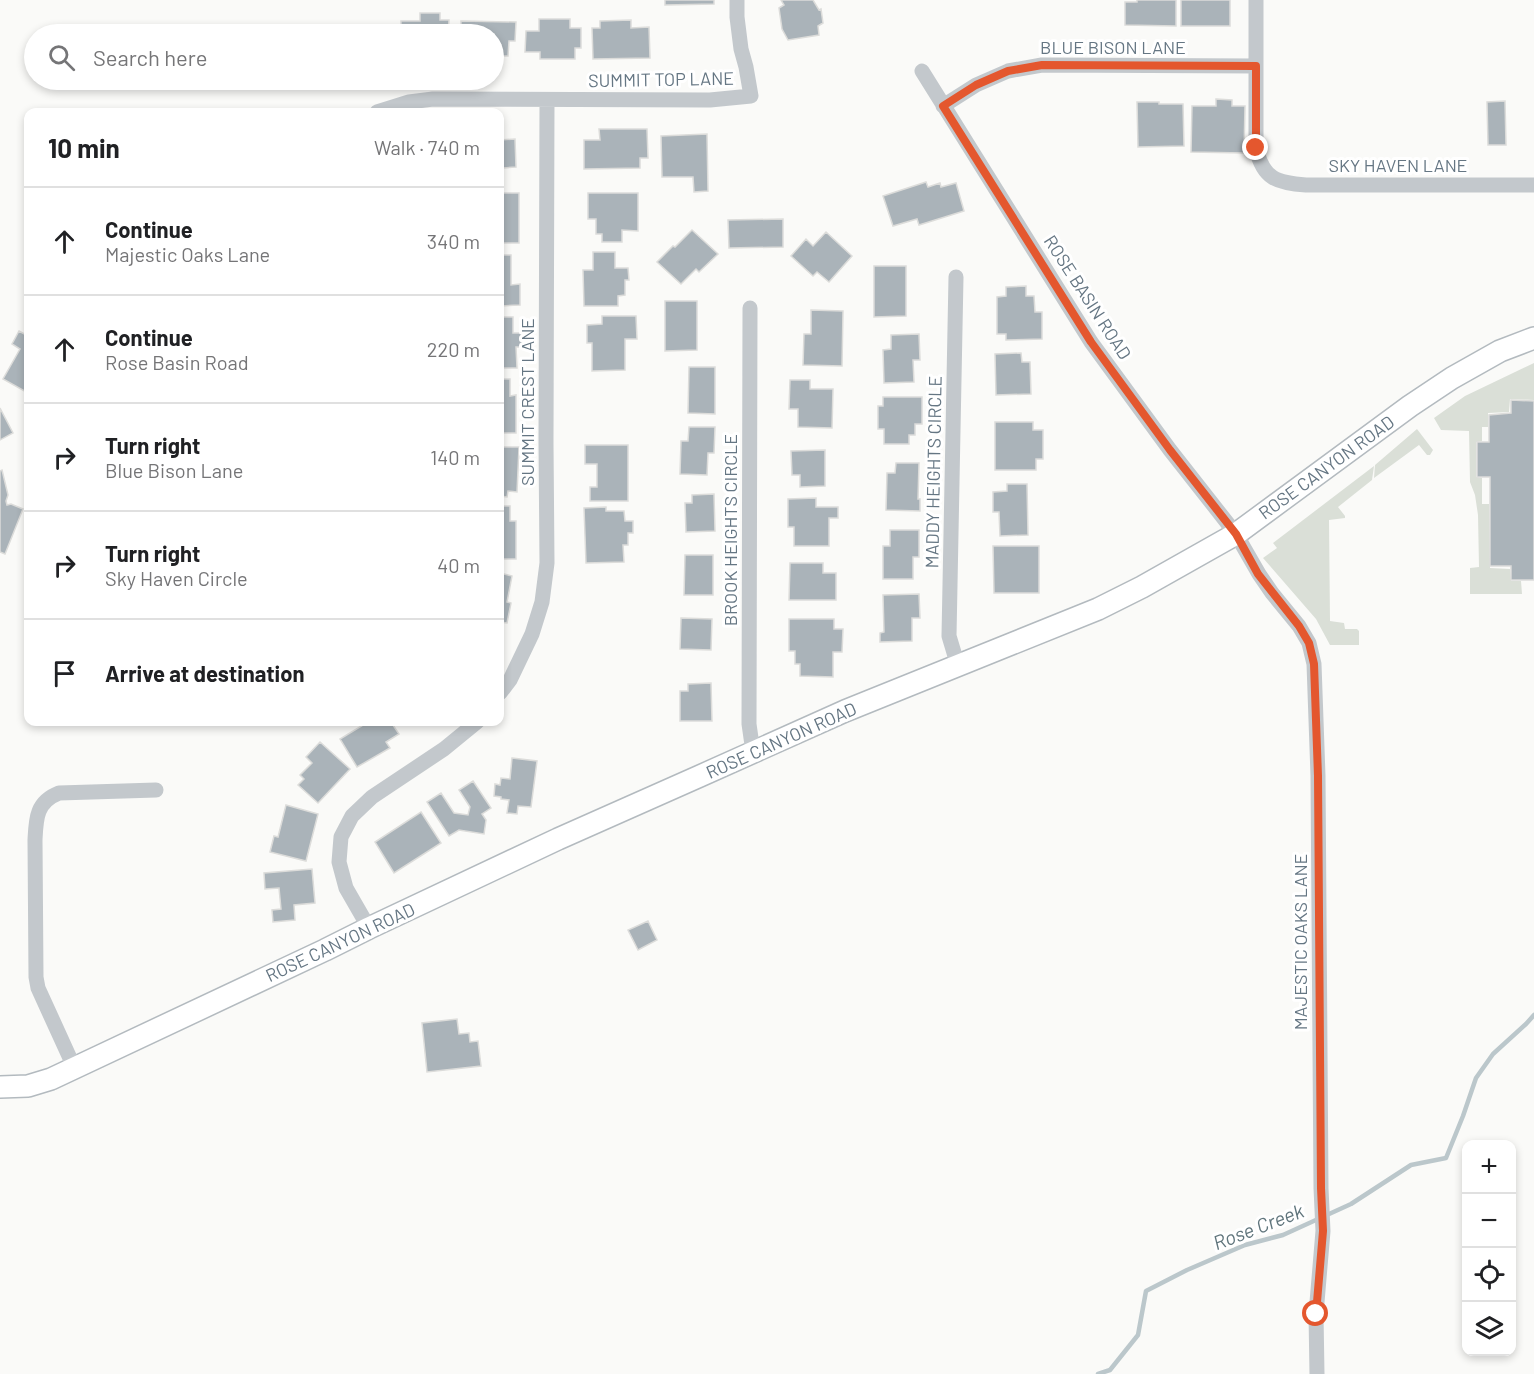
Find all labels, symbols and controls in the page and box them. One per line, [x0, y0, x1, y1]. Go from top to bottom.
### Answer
search box [24, 24, 504, 90]
street label: BLUE BISON LANE [1040, 36, 1186, 58]
icon: search [45, 41, 78, 74]
text: Search here [93, 44, 207, 70]
street label: SUMMIT TOP LANE [588, 67, 734, 91]
text: 10 min [48, 132, 120, 163]
route end [1242, 134, 1268, 160]
text: Walk · 740 m [374, 135, 480, 159]
street label: SKY HAVEN LANE [1329, 154, 1468, 176]
text: Continue [105, 216, 193, 242]
icon: ahead [48, 225, 81, 258]
text: 340 m [427, 229, 480, 253]
street label: ROSE BASIN ROAD [1040, 231, 1136, 363]
text: Majestic Oaks Lane [105, 242, 270, 266]
street label: SUMMIT CREST LANE [516, 318, 538, 486]
text: Continue [105, 324, 193, 350]
icon: ahead [48, 333, 81, 366]
text: 220 m [427, 337, 480, 361]
text: Rose Basin Road [105, 350, 249, 374]
street label: MADDY HEIGHTS CIRCLE [920, 376, 946, 568]
street label: ROSE CANYON ROAD [1254, 410, 1398, 524]
text: Turn right [105, 432, 200, 458]
street label: BROOK HEIGHTS CIRCLE [719, 434, 741, 626]
icon: right [48, 441, 81, 474]
text: 140 m [430, 445, 480, 469]
text: Blue Bison Lane [105, 458, 243, 482]
text: Turn right [105, 540, 200, 566]
icon: right [48, 549, 81, 582]
text: 40 m [437, 553, 480, 577]
text: Sky Haven Circle [105, 566, 248, 590]
icon: arrive [48, 657, 81, 690]
text: Arrive at destination [105, 660, 304, 686]
street label: ROSE CANYON ROAD [702, 697, 860, 783]
street label: MAJESTIC OAKS LANE [1289, 854, 1311, 1030]
street label: ROSE CANYON ROAD [262, 898, 418, 986]
map controls [1462, 1140, 1516, 1356]
button: + [1462, 1140, 1516, 1194]
button: − [1462, 1194, 1516, 1248]
water label: Rose Creek [1209, 1198, 1307, 1254]
button: locate [1462, 1248, 1516, 1302]
route start [1302, 1300, 1328, 1326]
button: layers [1462, 1302, 1516, 1356]

